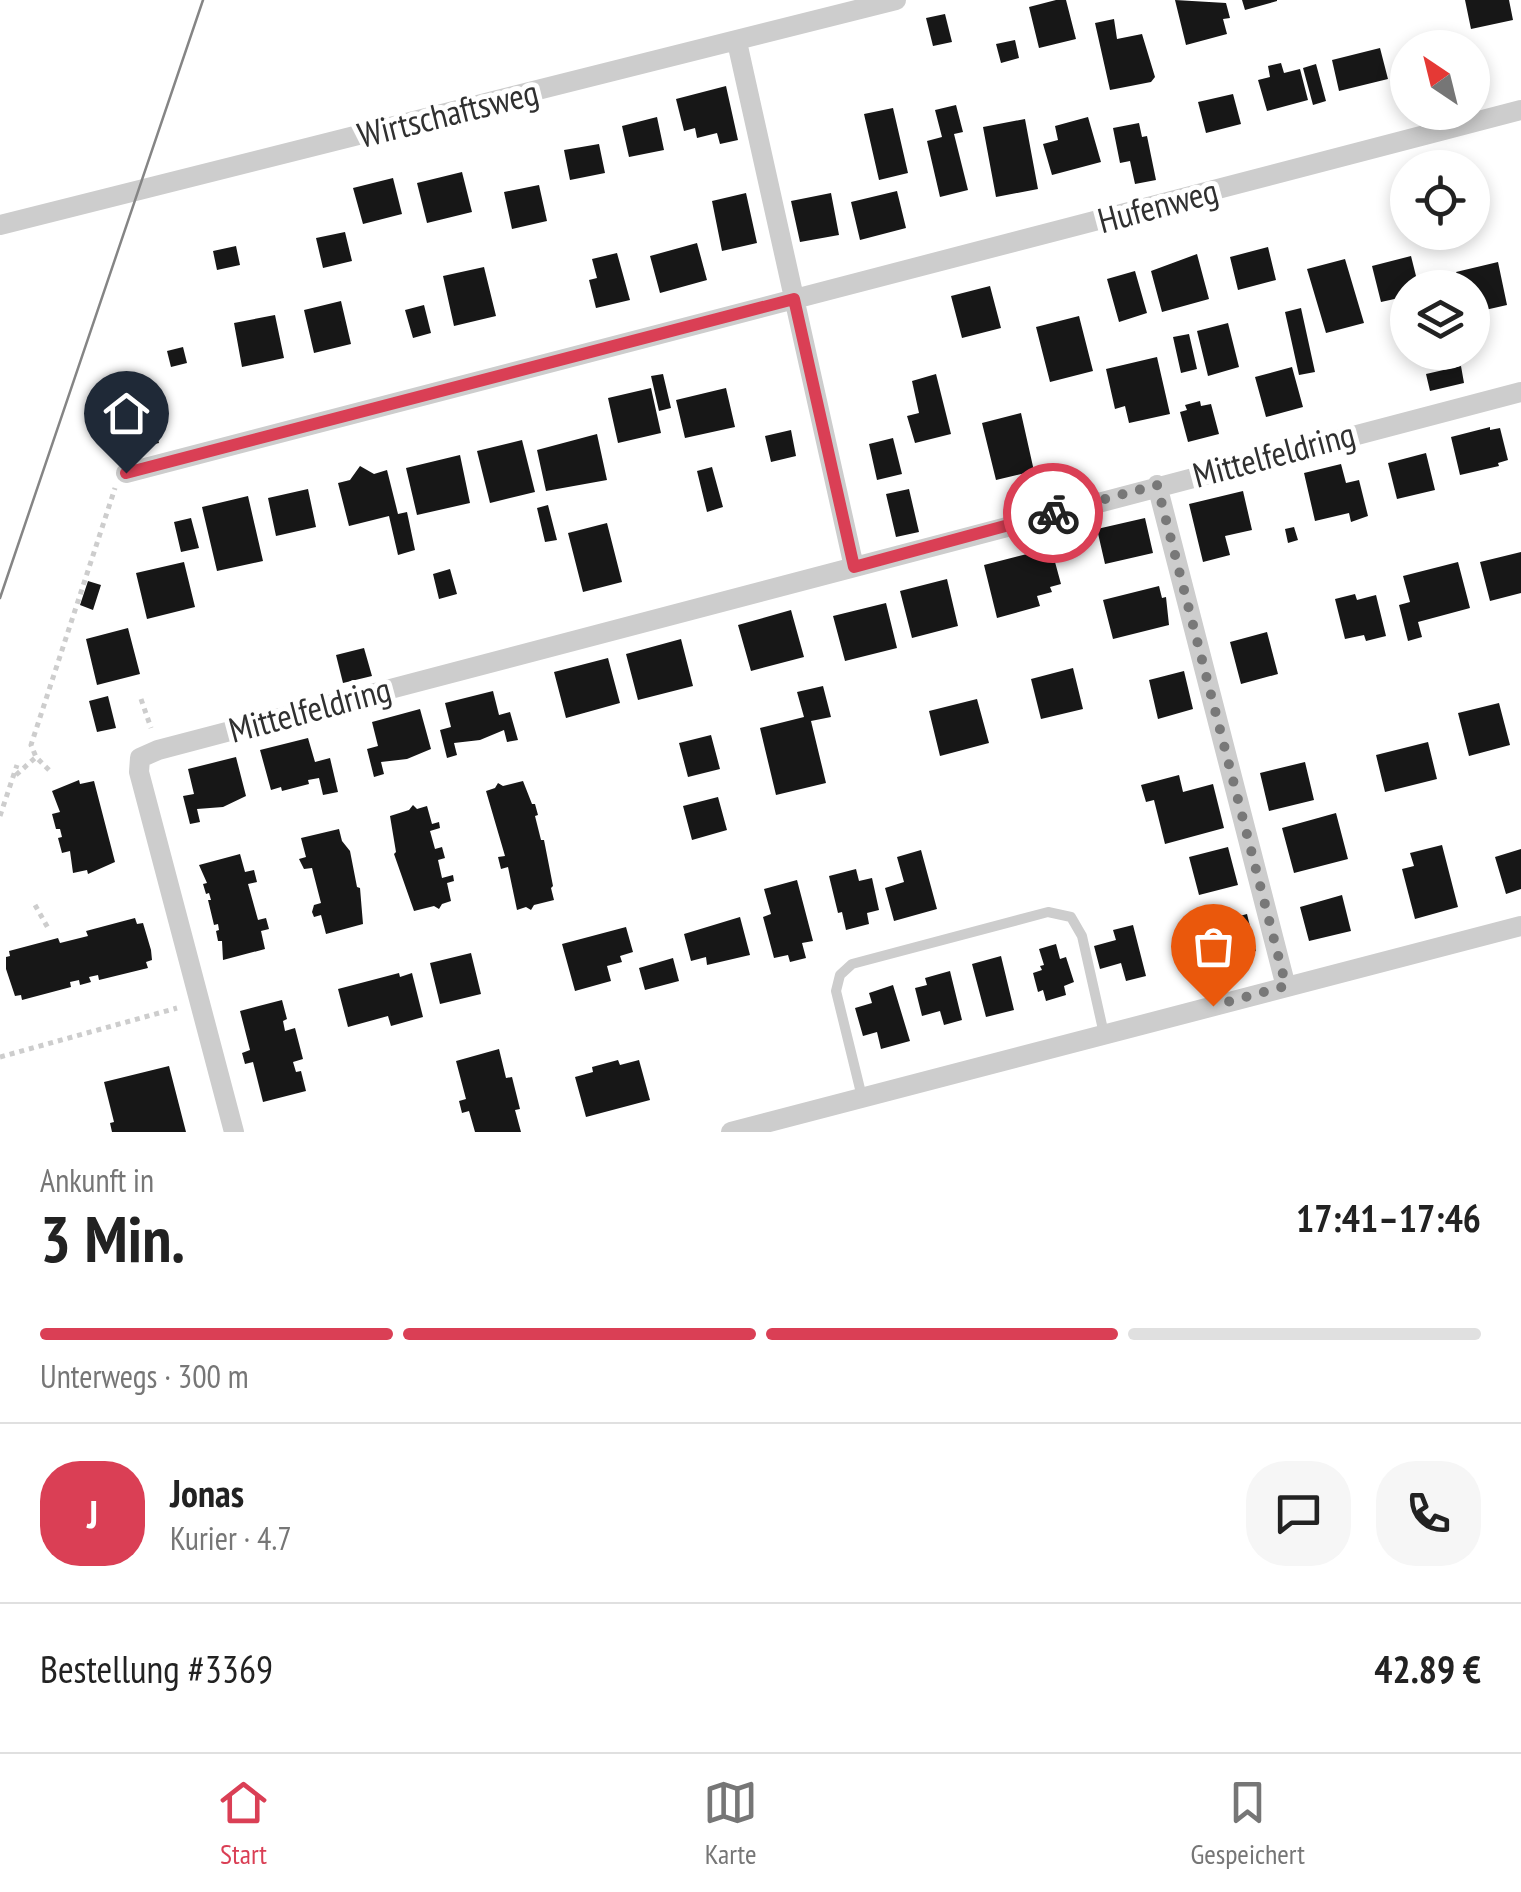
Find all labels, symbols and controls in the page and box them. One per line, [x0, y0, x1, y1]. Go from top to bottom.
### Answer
north arrow [1390, 30, 1490, 130]
map controls [1390, 30, 1490, 370]
street label: Wirtschaftsweg [353, 68, 543, 158]
button: locate [1390, 150, 1490, 250]
street label: Hufenweg [1093, 167, 1223, 243]
button: layers [1390, 270, 1490, 370]
pin [84, 371, 169, 474]
icon: home [99, 386, 154, 441]
street label: Mittelfeldring [1188, 410, 1360, 498]
courier [1003, 463, 1103, 563]
icon: bike [1026, 486, 1081, 541]
street label: Mittelfeldring [224, 665, 396, 753]
pin [1171, 904, 1256, 1007]
icon: bag [1186, 919, 1241, 974]
text: Ankunft in [40, 1159, 154, 1201]
text: 17:41–17:46 [1296, 1193, 1481, 1242]
text: 3 Min. [40, 1196, 185, 1280]
text: Unterwegs · 300 m [40, 1355, 249, 1397]
button: chat [1246, 1461, 1351, 1566]
button: phone [1376, 1461, 1481, 1566]
text: Jonas [170, 1468, 244, 1517]
text: J [87, 1489, 98, 1538]
text: Kurier · 4.7 [170, 1517, 292, 1559]
text: Bestellung #3369 [40, 1644, 273, 1693]
text: 42.89 € [1374, 1644, 1481, 1693]
tab: Start [216, 1775, 271, 1872]
tab: Karte [703, 1775, 758, 1872]
tab: Gespeichert [1190, 1775, 1305, 1872]

